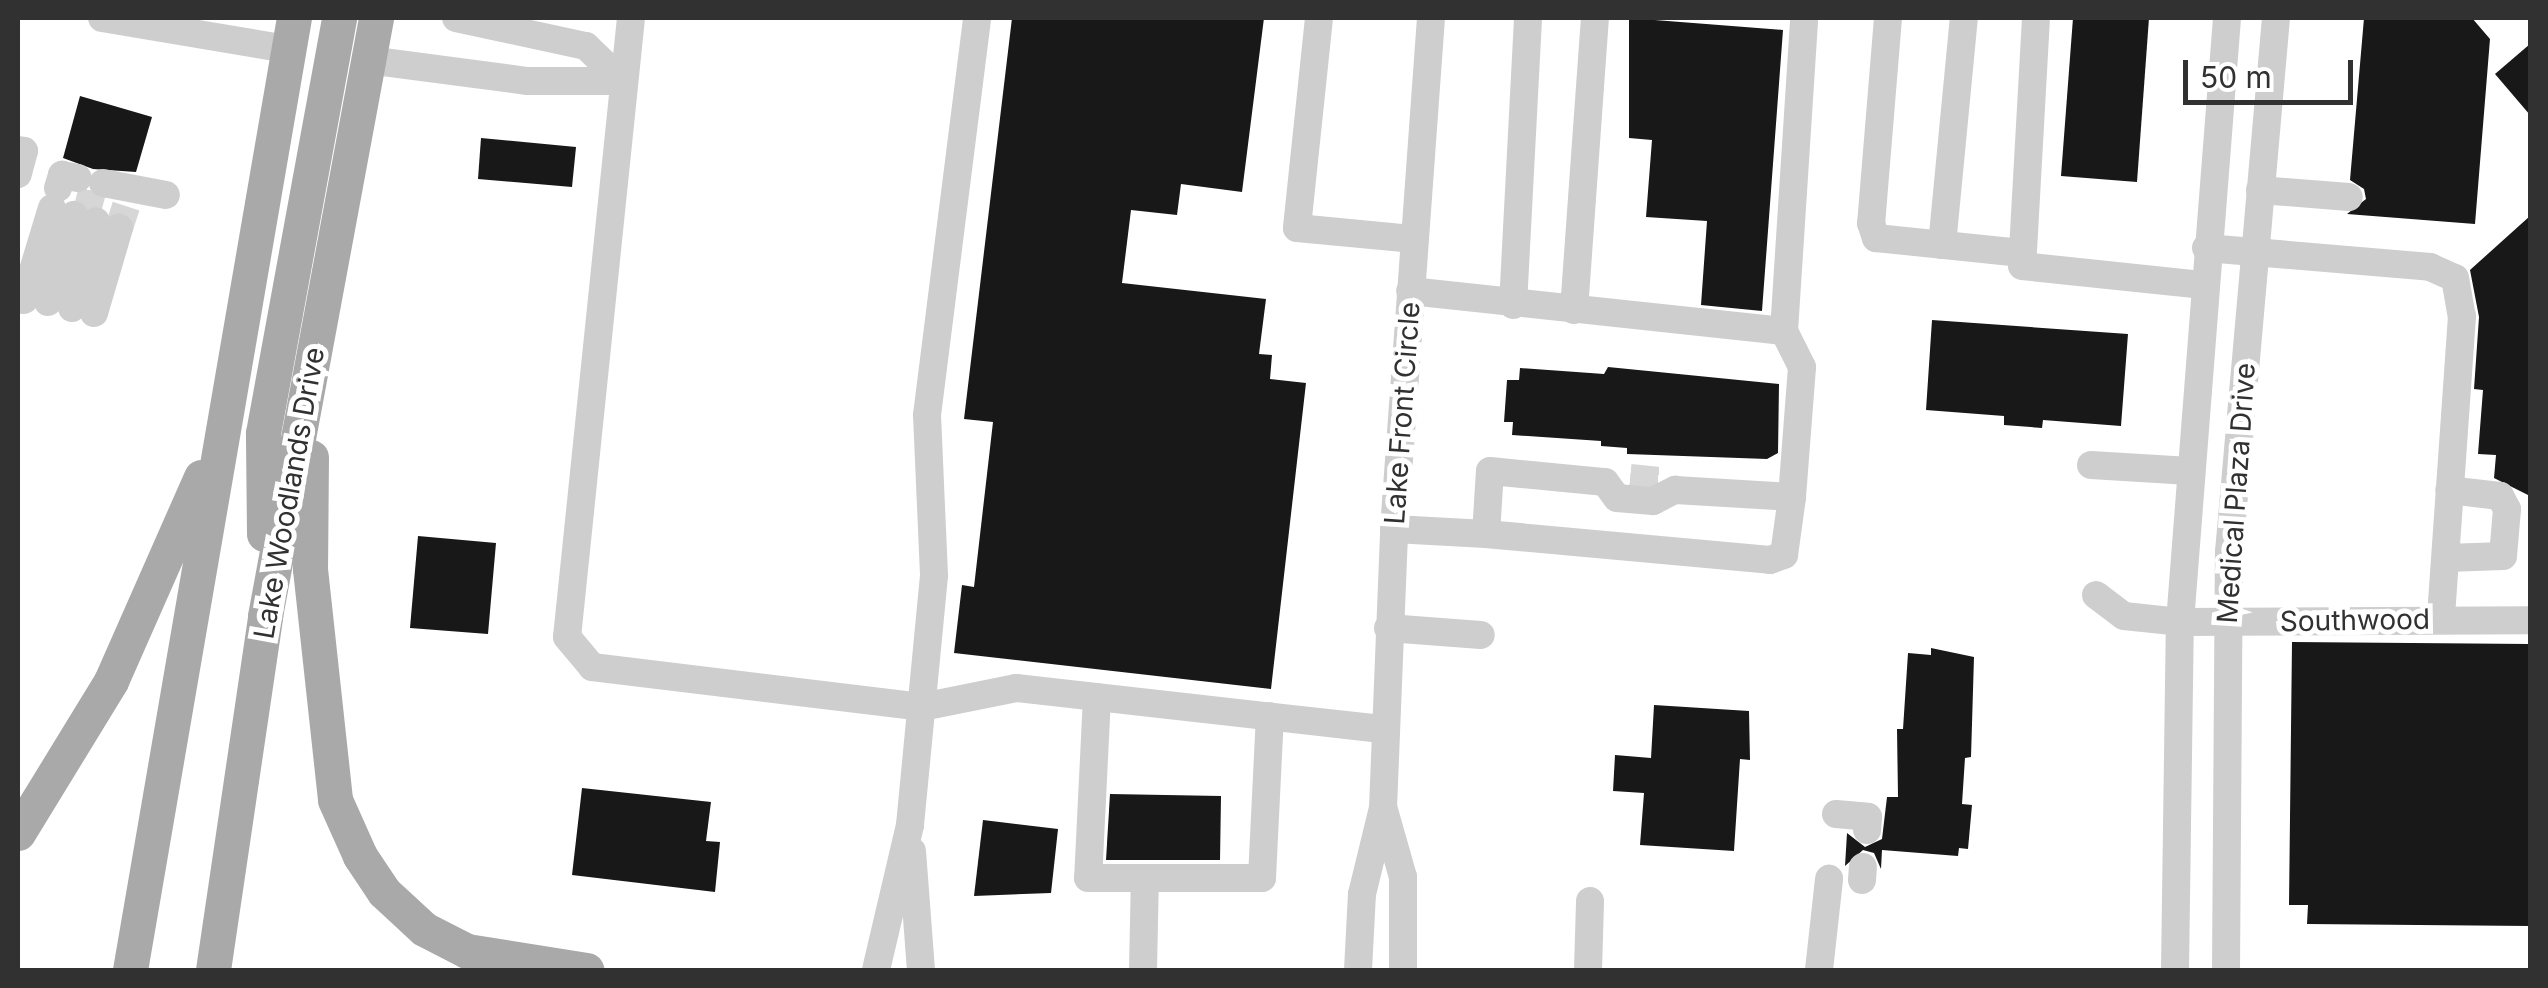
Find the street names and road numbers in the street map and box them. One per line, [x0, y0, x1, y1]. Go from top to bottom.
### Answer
street label: Lake Front Circle [1377, 301, 1427, 525]
street label: Lake Woodlands Drive [247, 344, 331, 642]
street label: Medical Plaza Drive [2210, 362, 2262, 624]
street label: Southwood [2280, 602, 2430, 638]

